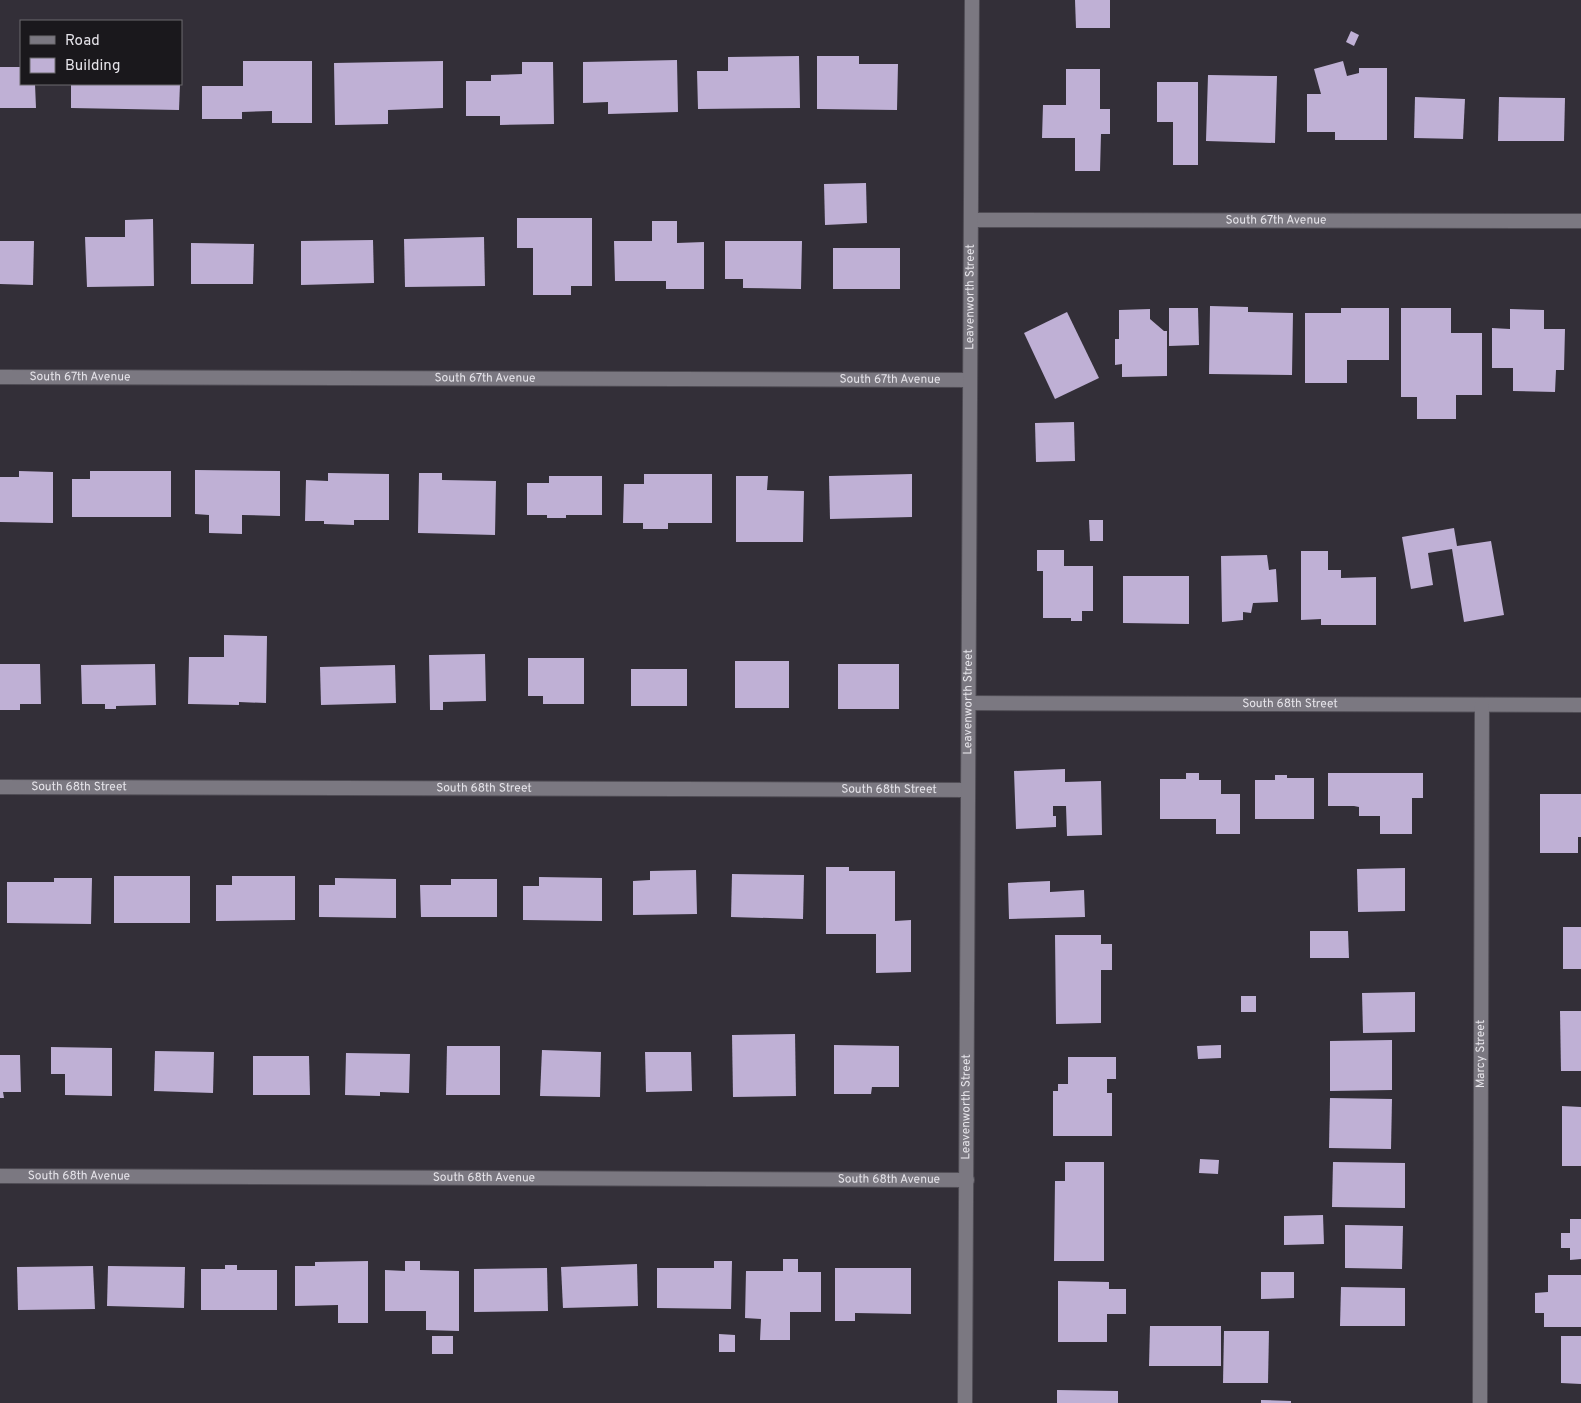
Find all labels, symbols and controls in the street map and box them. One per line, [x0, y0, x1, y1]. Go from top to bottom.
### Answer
legend [20, 20, 182, 85]
text: Road [65, 32, 100, 51]
text: Building [65, 57, 120, 76]
street label: South 67th Avenue [1226, 212, 1326, 229]
street label: Leavenworth Street [962, 244, 979, 350]
street label: South 67th Avenue [30, 369, 130, 385]
street label: South 67th Avenue [435, 370, 535, 387]
street label: South 67th Avenue [840, 372, 940, 388]
street label: Leavenworth Street [960, 649, 977, 755]
street label: South 68th Street [1242, 696, 1338, 712]
street label: South 68th Street [31, 779, 127, 795]
street label: South 68th Street [436, 780, 532, 797]
street label: South 68th Street [841, 782, 937, 798]
street label: Marcy Street [1473, 1020, 1489, 1088]
street label: Leavenworth Street [958, 1054, 975, 1160]
street label: South 68th Avenue [28, 1168, 130, 1185]
street label: South 68th Avenue [433, 1170, 535, 1186]
street label: South 68th Avenue [838, 1171, 940, 1188]

